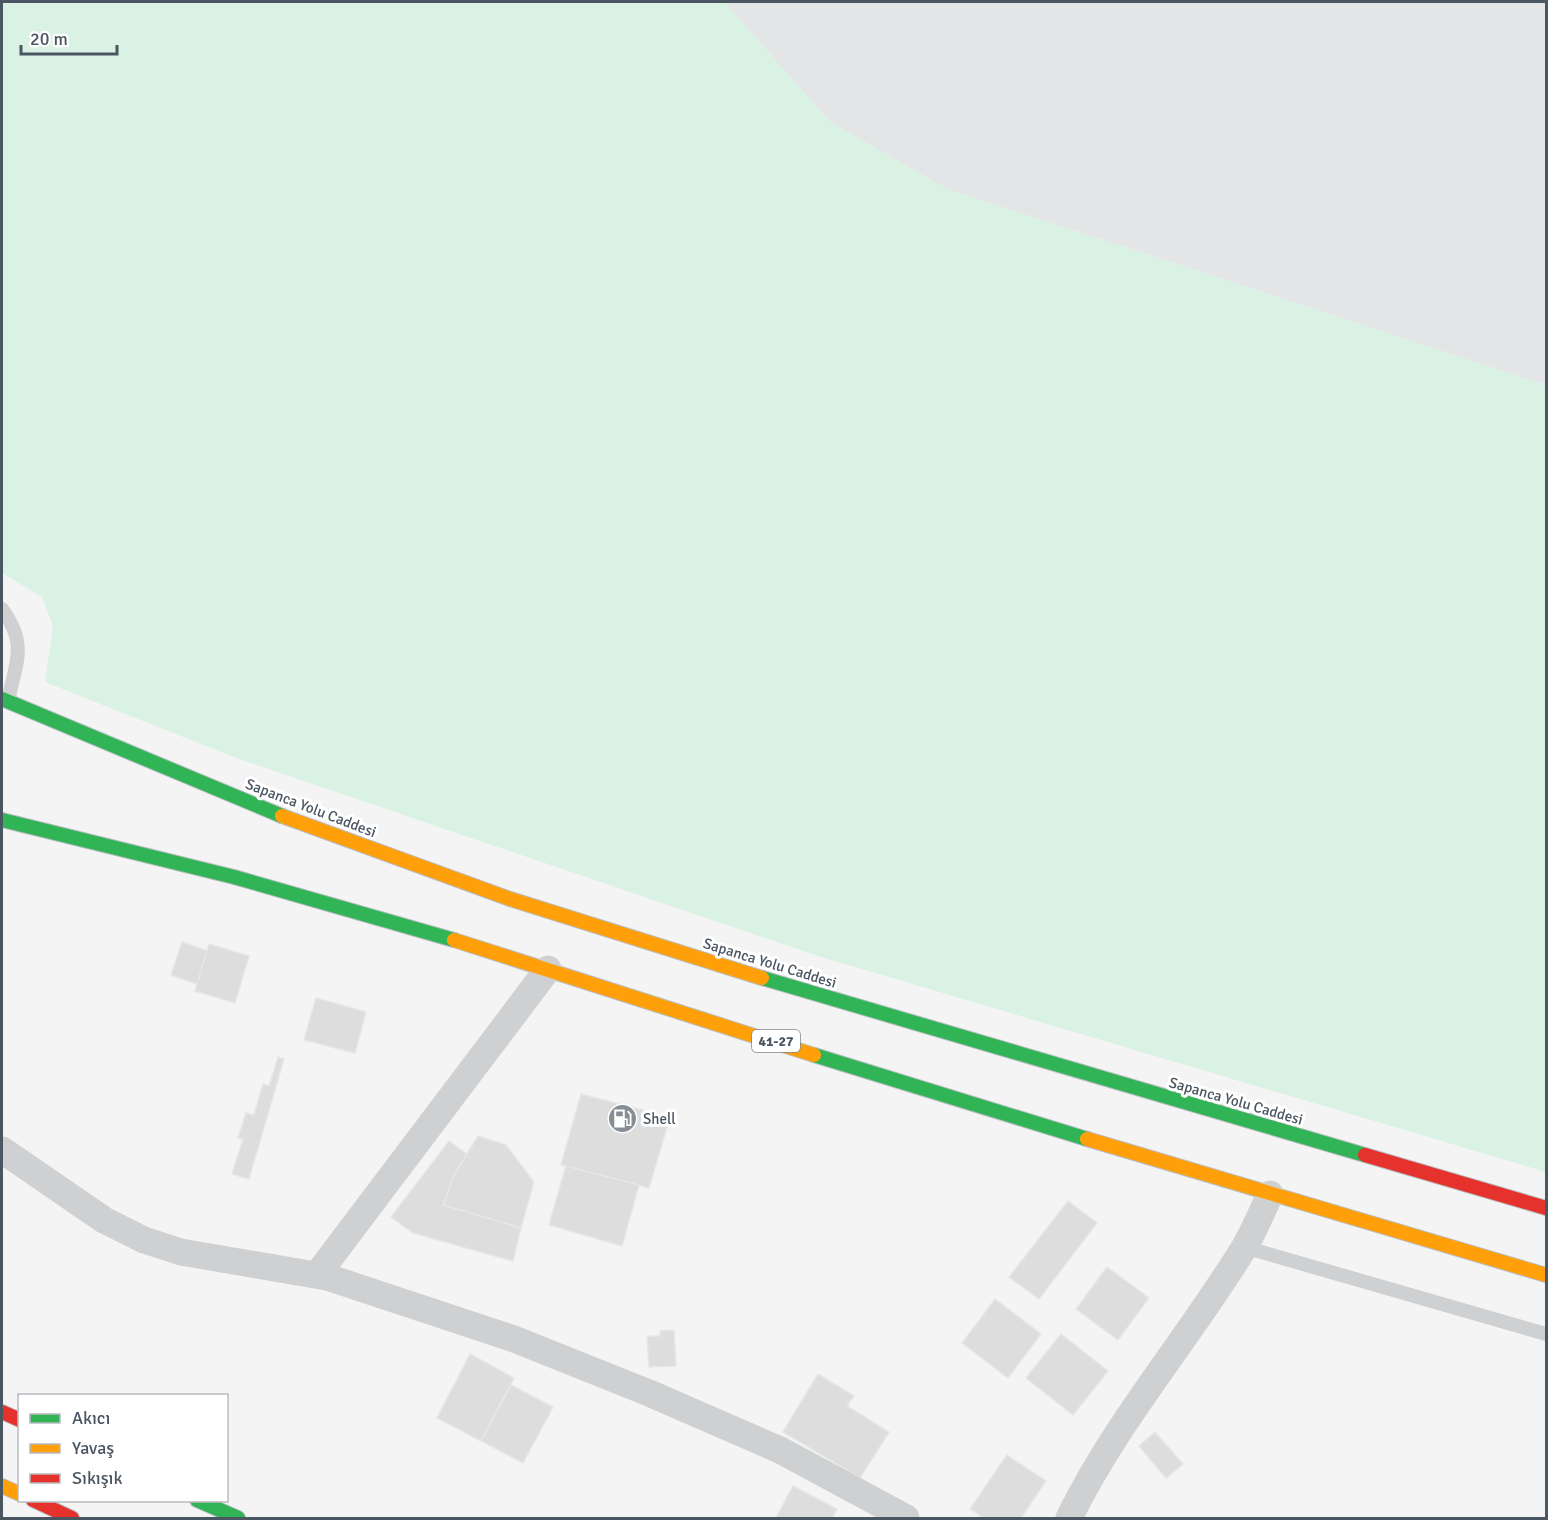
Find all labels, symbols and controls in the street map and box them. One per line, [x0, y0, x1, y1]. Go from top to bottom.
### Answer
scale bar [21, 18, 117, 56]
text: 20 m [30, 28, 68, 50]
street label: Sapanca Yolu Caddesi [243, 775, 379, 841]
street label: Sapanca Yolu Caddesi [701, 934, 839, 992]
road number: 41-27 [752, 1030, 800, 1052]
street label: Sapanca Yolu Caddesi [1167, 1073, 1305, 1129]
fuel station icon: Shell [606, 1103, 638, 1135]
place label: Shell [643, 1110, 676, 1128]
legend [18, 1394, 228, 1502]
text: Akıcı [72, 1407, 110, 1429]
text: Yavaş [72, 1437, 114, 1459]
text: Sıkışık [72, 1467, 122, 1489]

